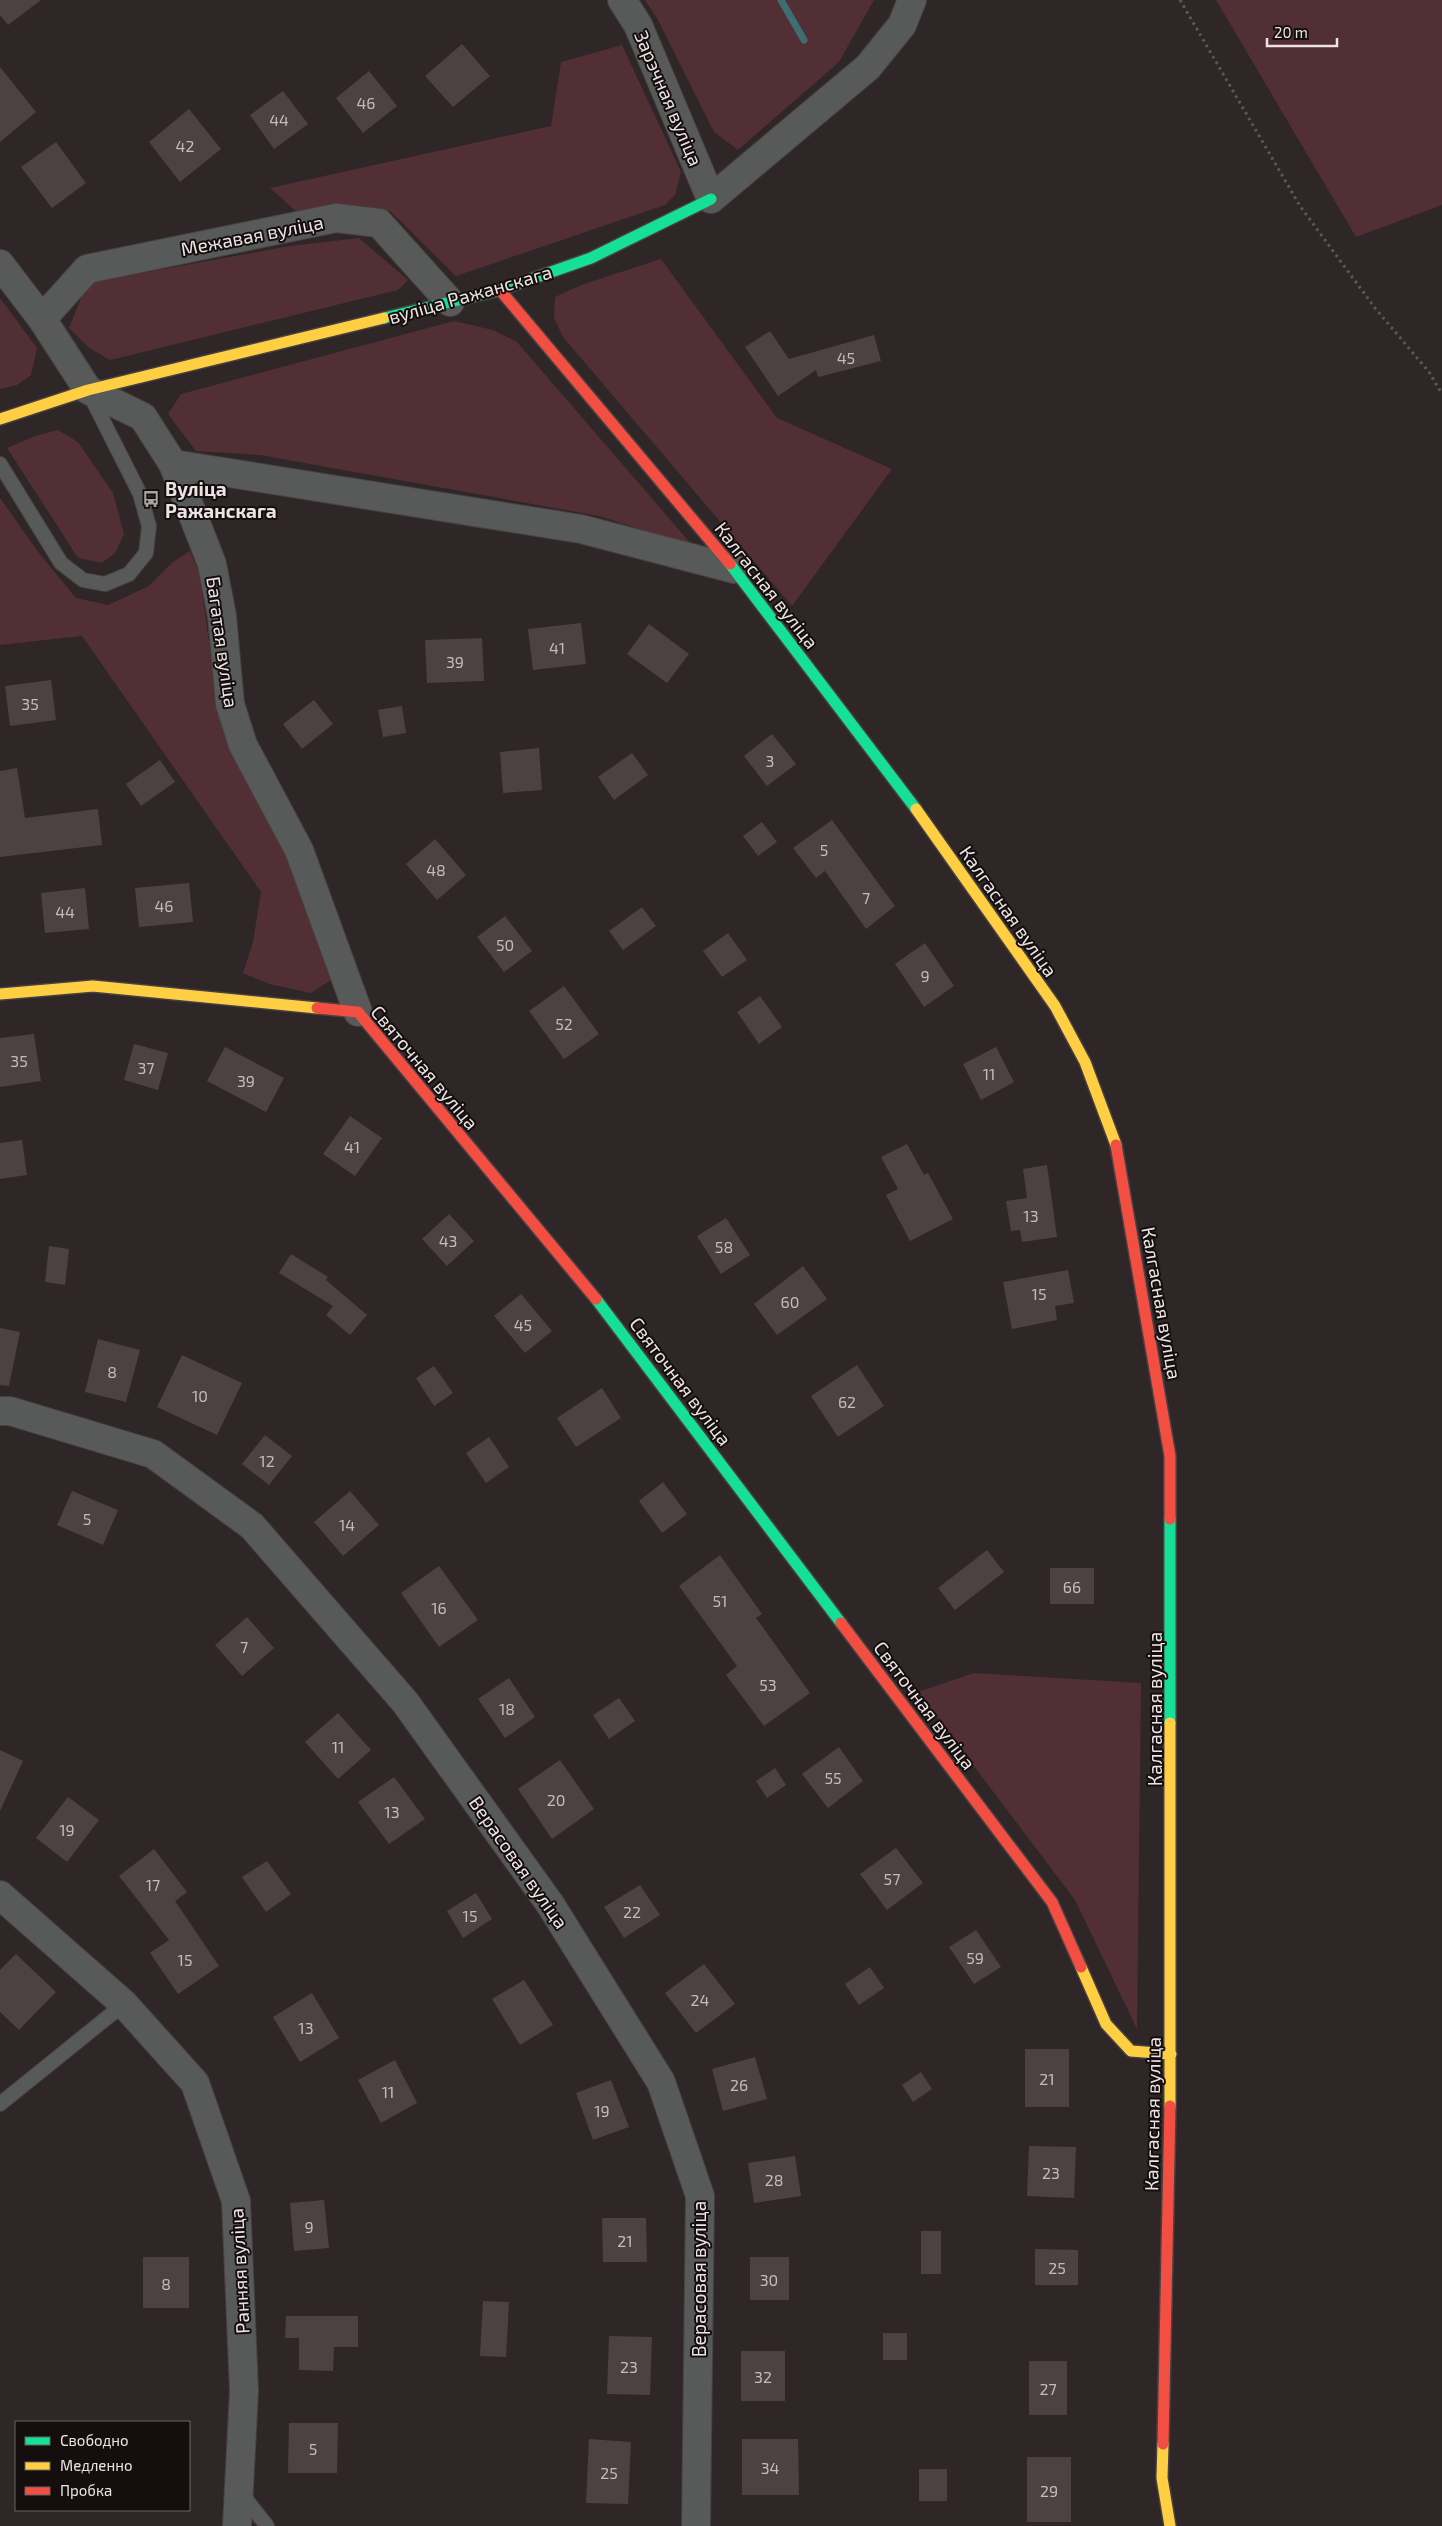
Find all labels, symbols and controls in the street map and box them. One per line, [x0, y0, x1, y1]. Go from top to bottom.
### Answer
scale bar [1267, 15, 1337, 47]
text: 20 m [1274, 23, 1308, 41]
street label: Зарэчная вуліца [629, 27, 708, 170]
house number: 46 [357, 93, 376, 112]
house number: 44 [269, 110, 289, 129]
house number: 42 [176, 136, 194, 155]
street label: Межавая вуліца [179, 210, 326, 261]
street label: вуліца Ражанскага [386, 260, 555, 329]
house number: 45 [837, 348, 855, 367]
place label: Вуліца Ражанскага [165, 477, 277, 522]
bus stop icon: Вуліца Ражанскага [141, 489, 161, 509]
street label: Калгасная вуліца [710, 517, 824, 654]
street label: Багатая вуліца [201, 575, 244, 709]
house number: 41 [549, 638, 565, 657]
house number: 39 [446, 652, 464, 671]
house number: 35 [21, 694, 39, 713]
house number: 3 [766, 751, 774, 770]
house number: 5 [820, 840, 828, 859]
street label: Калгасная вуліца [954, 841, 1063, 981]
house number: 48 [426, 860, 446, 879]
house number: 7 [862, 888, 870, 907]
house number: 46 [155, 896, 174, 915]
house number: 44 [55, 902, 75, 921]
house number: 50 [496, 935, 514, 954]
house number: 9 [920, 966, 930, 985]
street label: Святочная вуліца [366, 1000, 484, 1134]
house number: 52 [555, 1014, 573, 1033]
house number: 35 [10, 1051, 28, 1070]
house number: 37 [137, 1058, 155, 1077]
house number: 11 [983, 1064, 995, 1083]
house number: 39 [237, 1071, 255, 1090]
house number: 41 [344, 1137, 360, 1156]
house number: 13 [1023, 1206, 1039, 1225]
street label: Калгасная вуліца [1136, 1225, 1187, 1381]
house number: 43 [439, 1231, 457, 1250]
house number: 58 [715, 1237, 733, 1256]
house number: 15 [1032, 1284, 1046, 1303]
house number: 60 [781, 1292, 799, 1311]
street label: Святочная вуліца [624, 1312, 737, 1450]
house number: 45 [514, 1315, 532, 1334]
house number: 8 [107, 1362, 117, 1381]
house number: 10 [192, 1386, 208, 1405]
house number: 62 [838, 1392, 856, 1411]
house number: 12 [259, 1451, 275, 1470]
house number: 5 [83, 1509, 91, 1528]
house number: 14 [339, 1515, 355, 1534]
house number: 66 [1063, 1577, 1081, 1596]
house number: 51 [713, 1591, 727, 1610]
house number: 16 [431, 1598, 447, 1617]
street label: Калгасная вуліца [1143, 1632, 1167, 1786]
street label: Святочная вуліца [868, 1636, 981, 1774]
house number: 7 [240, 1637, 248, 1656]
house number: 53 [759, 1675, 777, 1694]
house number: 18 [499, 1699, 515, 1718]
house number: 11 [332, 1737, 344, 1756]
house number: 55 [824, 1768, 842, 1787]
house number: 20 [547, 1790, 565, 1809]
street label: Верасовая вуліца [464, 1791, 573, 1933]
house number: 13 [384, 1802, 400, 1821]
house number: 19 [59, 1820, 75, 1839]
house number: 57 [884, 1869, 900, 1888]
house number: 17 [146, 1875, 160, 1894]
house number: 22 [623, 1902, 641, 1921]
house number: 15 [463, 1906, 477, 1925]
house number: 59 [966, 1948, 984, 1967]
house number: 15 [178, 1950, 192, 1969]
house number: 24 [691, 1990, 710, 2009]
house number: 13 [298, 2018, 314, 2037]
street label: Калгасная вуліца [1139, 2037, 1166, 2191]
house number: 21 [1039, 2069, 1055, 2088]
house number: 26 [730, 2075, 748, 2094]
house number: 11 [382, 2082, 394, 2101]
house number: 19 [594, 2101, 610, 2120]
house number: 23 [1042, 2163, 1060, 2182]
house number: 28 [765, 2170, 783, 2189]
street label: Верасовая вуліца [687, 2201, 711, 2357]
street label: Ранняя вуліца [224, 2208, 255, 2334]
house number: 9 [304, 2217, 314, 2236]
house number: 21 [617, 2231, 633, 2250]
house number: 25 [1048, 2258, 1066, 2277]
house number: 30 [760, 2270, 778, 2289]
house number: 8 [161, 2274, 171, 2293]
house number: 23 [620, 2357, 638, 2376]
house number: 32 [754, 2367, 772, 2386]
house number: 27 [1039, 2379, 1057, 2398]
legend [15, 2421, 190, 2511]
text: Свободно [60, 2431, 129, 2449]
house number: 5 [309, 2439, 317, 2458]
text: Медленно [60, 2456, 133, 2474]
house number: 34 [761, 2458, 780, 2477]
house number: 25 [600, 2463, 618, 2482]
text: Пробка [60, 2481, 112, 2499]
house number: 29 [1040, 2481, 1058, 2500]

